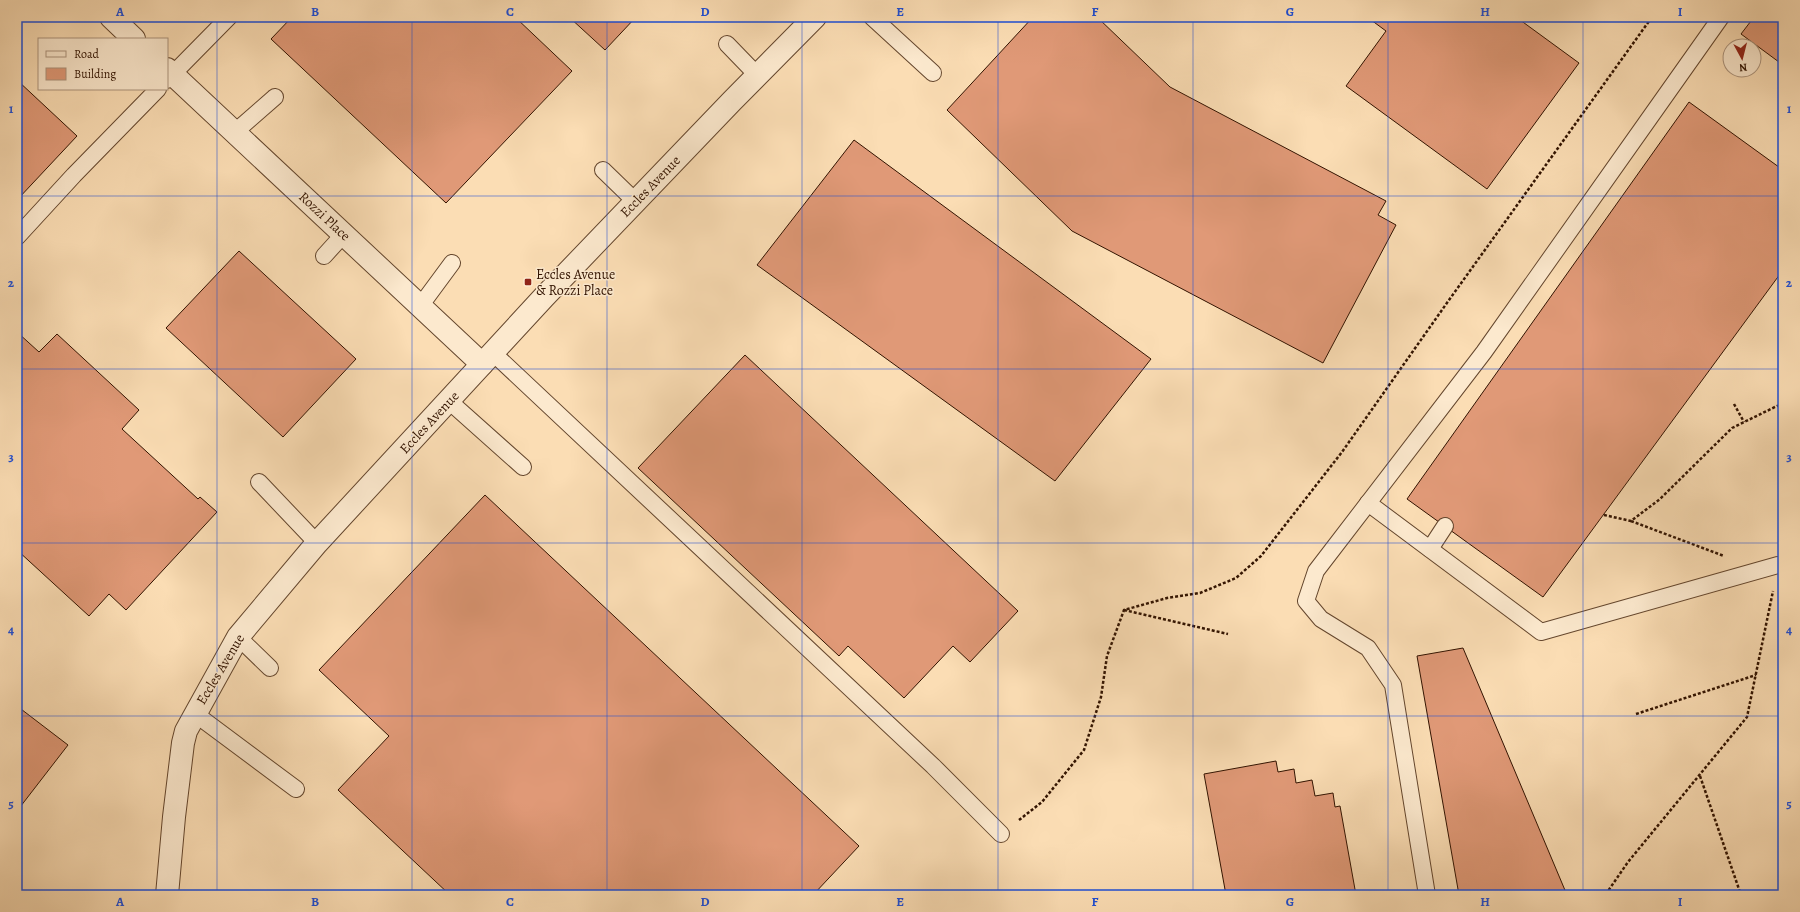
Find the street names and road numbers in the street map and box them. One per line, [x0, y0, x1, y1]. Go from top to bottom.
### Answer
street label: Eccles Avenue [616, 151, 685, 221]
street label: Rozzi Place [295, 187, 355, 245]
street label: Eccles Avenue [395, 387, 463, 458]
street label: Eccles Avenue [192, 630, 249, 708]

